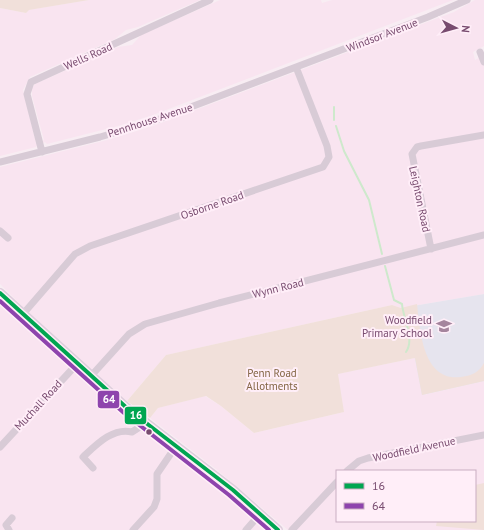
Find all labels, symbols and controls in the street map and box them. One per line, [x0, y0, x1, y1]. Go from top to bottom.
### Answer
north arrow [436, 8, 476, 48]
street label: Windsor Avenue [344, 15, 420, 55]
text: N [459, 25, 473, 33]
street label: Wells Road [62, 39, 114, 73]
street label: Pennhouse Avenue [106, 100, 195, 140]
street label: Leighton Road [406, 165, 434, 233]
street label: Osborne Road [179, 188, 245, 222]
street label: Wynn Road [251, 275, 305, 301]
place label: Woodfield Primary School [362, 313, 433, 340]
school or university icon: Woodfield Primary School [435, 317, 453, 335]
park label: Penn Road Allotments [246, 366, 298, 393]
street label: Muchall Road [11, 377, 65, 433]
line badge: 64 [97, 390, 120, 409]
text: 64 [103, 392, 116, 406]
line badge: 16 [124, 406, 147, 425]
text: 16 [130, 408, 142, 422]
unlabelled marker [144, 427, 154, 437]
street label: Woodfield Avenue [371, 433, 457, 465]
legend [336, 470, 476, 522]
text: 16 [372, 478, 385, 493]
text: 64 [372, 498, 386, 513]

